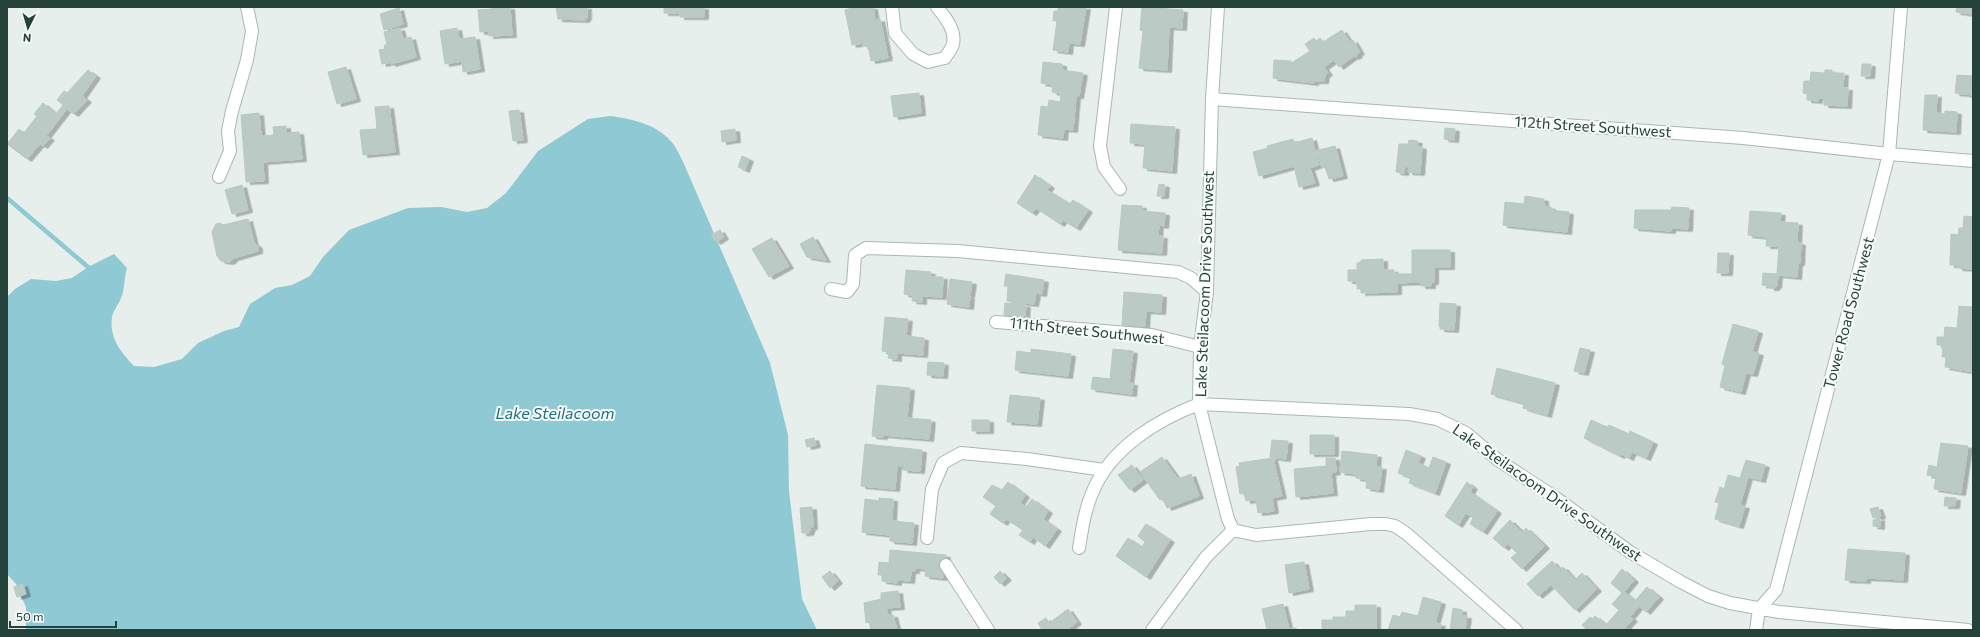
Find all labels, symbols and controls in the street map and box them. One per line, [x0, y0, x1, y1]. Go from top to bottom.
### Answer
north arrow [8, 8, 48, 48]
text: N [22, 32, 32, 45]
street label: 112th Street Southwest [1514, 112, 1672, 140]
street label: Lake Steilacoom Drive Southwest [1191, 170, 1217, 398]
street label: Tower Road Southwest [1819, 235, 1877, 391]
street label: 111th Street Southwest [1009, 313, 1165, 347]
water label: Lake Steilacoom [496, 403, 615, 422]
street label: Lake Steilacoom Drive Southwest [1450, 420, 1646, 565]
scale bar [10, 603, 116, 629]
text: 50 m [16, 609, 44, 623]

